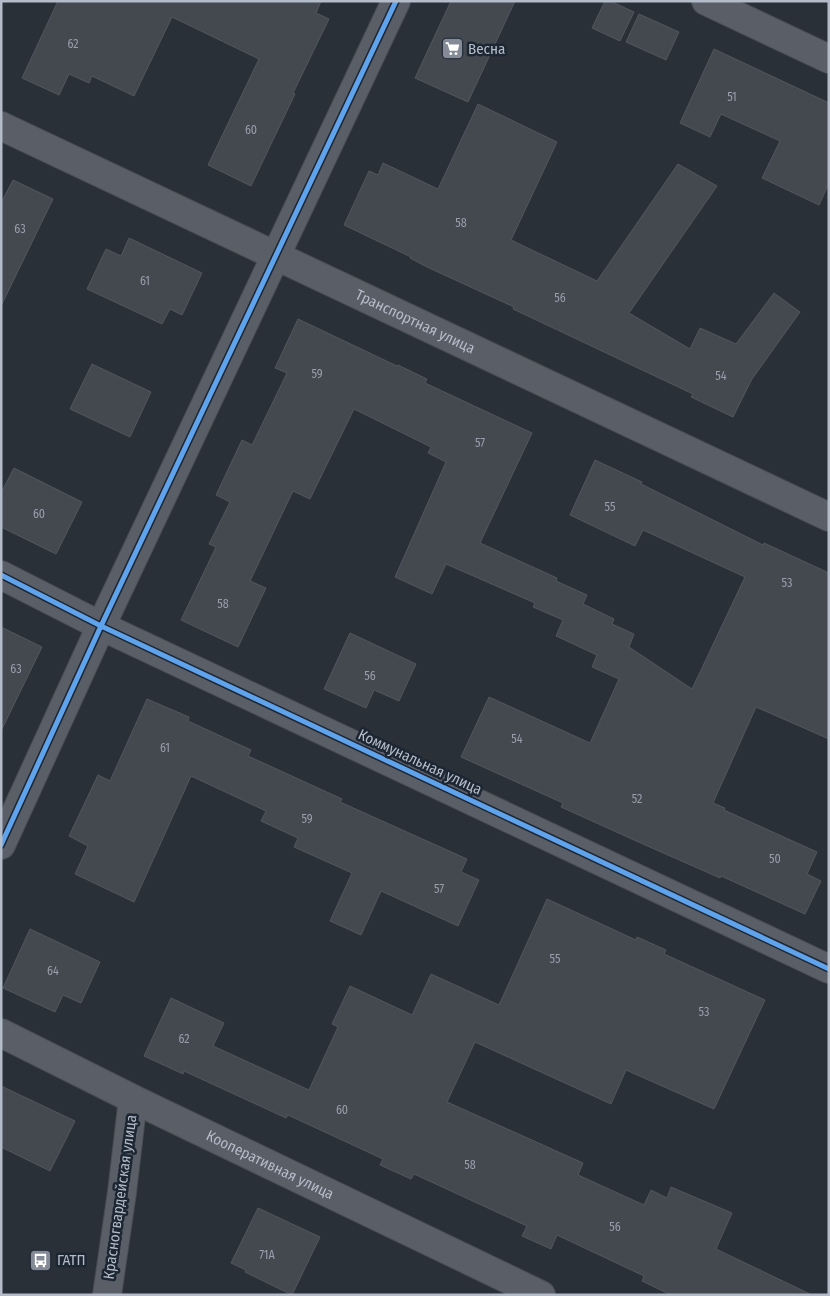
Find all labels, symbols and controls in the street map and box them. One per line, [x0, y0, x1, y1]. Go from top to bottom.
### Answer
house number: 62 [67, 37, 79, 51]
supermarket icon: Весна [440, 37, 464, 61]
place label: Весна [468, 40, 505, 58]
house number: 51 [727, 90, 737, 104]
house number: 60 [245, 123, 257, 137]
house number: 58 [455, 216, 467, 230]
house number: 63 [14, 222, 26, 236]
house number: 61 [140, 274, 150, 288]
street label: Транспортная улица [352, 286, 478, 357]
house number: 56 [554, 291, 566, 305]
house number: 59 [311, 367, 323, 381]
house number: 54 [715, 369, 727, 383]
house number: 57 [475, 436, 485, 450]
house number: 55 [605, 500, 616, 514]
house number: 60 [33, 507, 45, 521]
house number: 53 [782, 576, 792, 590]
house number: 58 [217, 597, 229, 611]
house number: 63 [10, 662, 22, 676]
house number: 56 [364, 669, 376, 683]
street label: Коммунальная улица [355, 725, 485, 799]
house number: 54 [511, 732, 523, 746]
house number: 61 [160, 741, 170, 755]
house number: 52 [632, 792, 642, 806]
house number: 59 [301, 812, 313, 826]
house number: 50 [769, 852, 781, 866]
house number: 57 [434, 882, 444, 896]
house number: 55 [550, 952, 561, 966]
house number: 64 [47, 964, 59, 978]
house number: 53 [699, 1005, 709, 1019]
house number: 62 [178, 1032, 190, 1046]
house number: 60 [336, 1103, 348, 1117]
street label: Красногвардейская улица [100, 1114, 140, 1280]
street label: Кооперативная улица [203, 1126, 337, 1203]
house number: 58 [464, 1158, 476, 1172]
house number: 56 [609, 1220, 621, 1234]
bus stop icon: ГАТП [29, 1248, 53, 1272]
house number: 71А [259, 1248, 276, 1262]
place label: ГАТП [57, 1251, 86, 1269]

